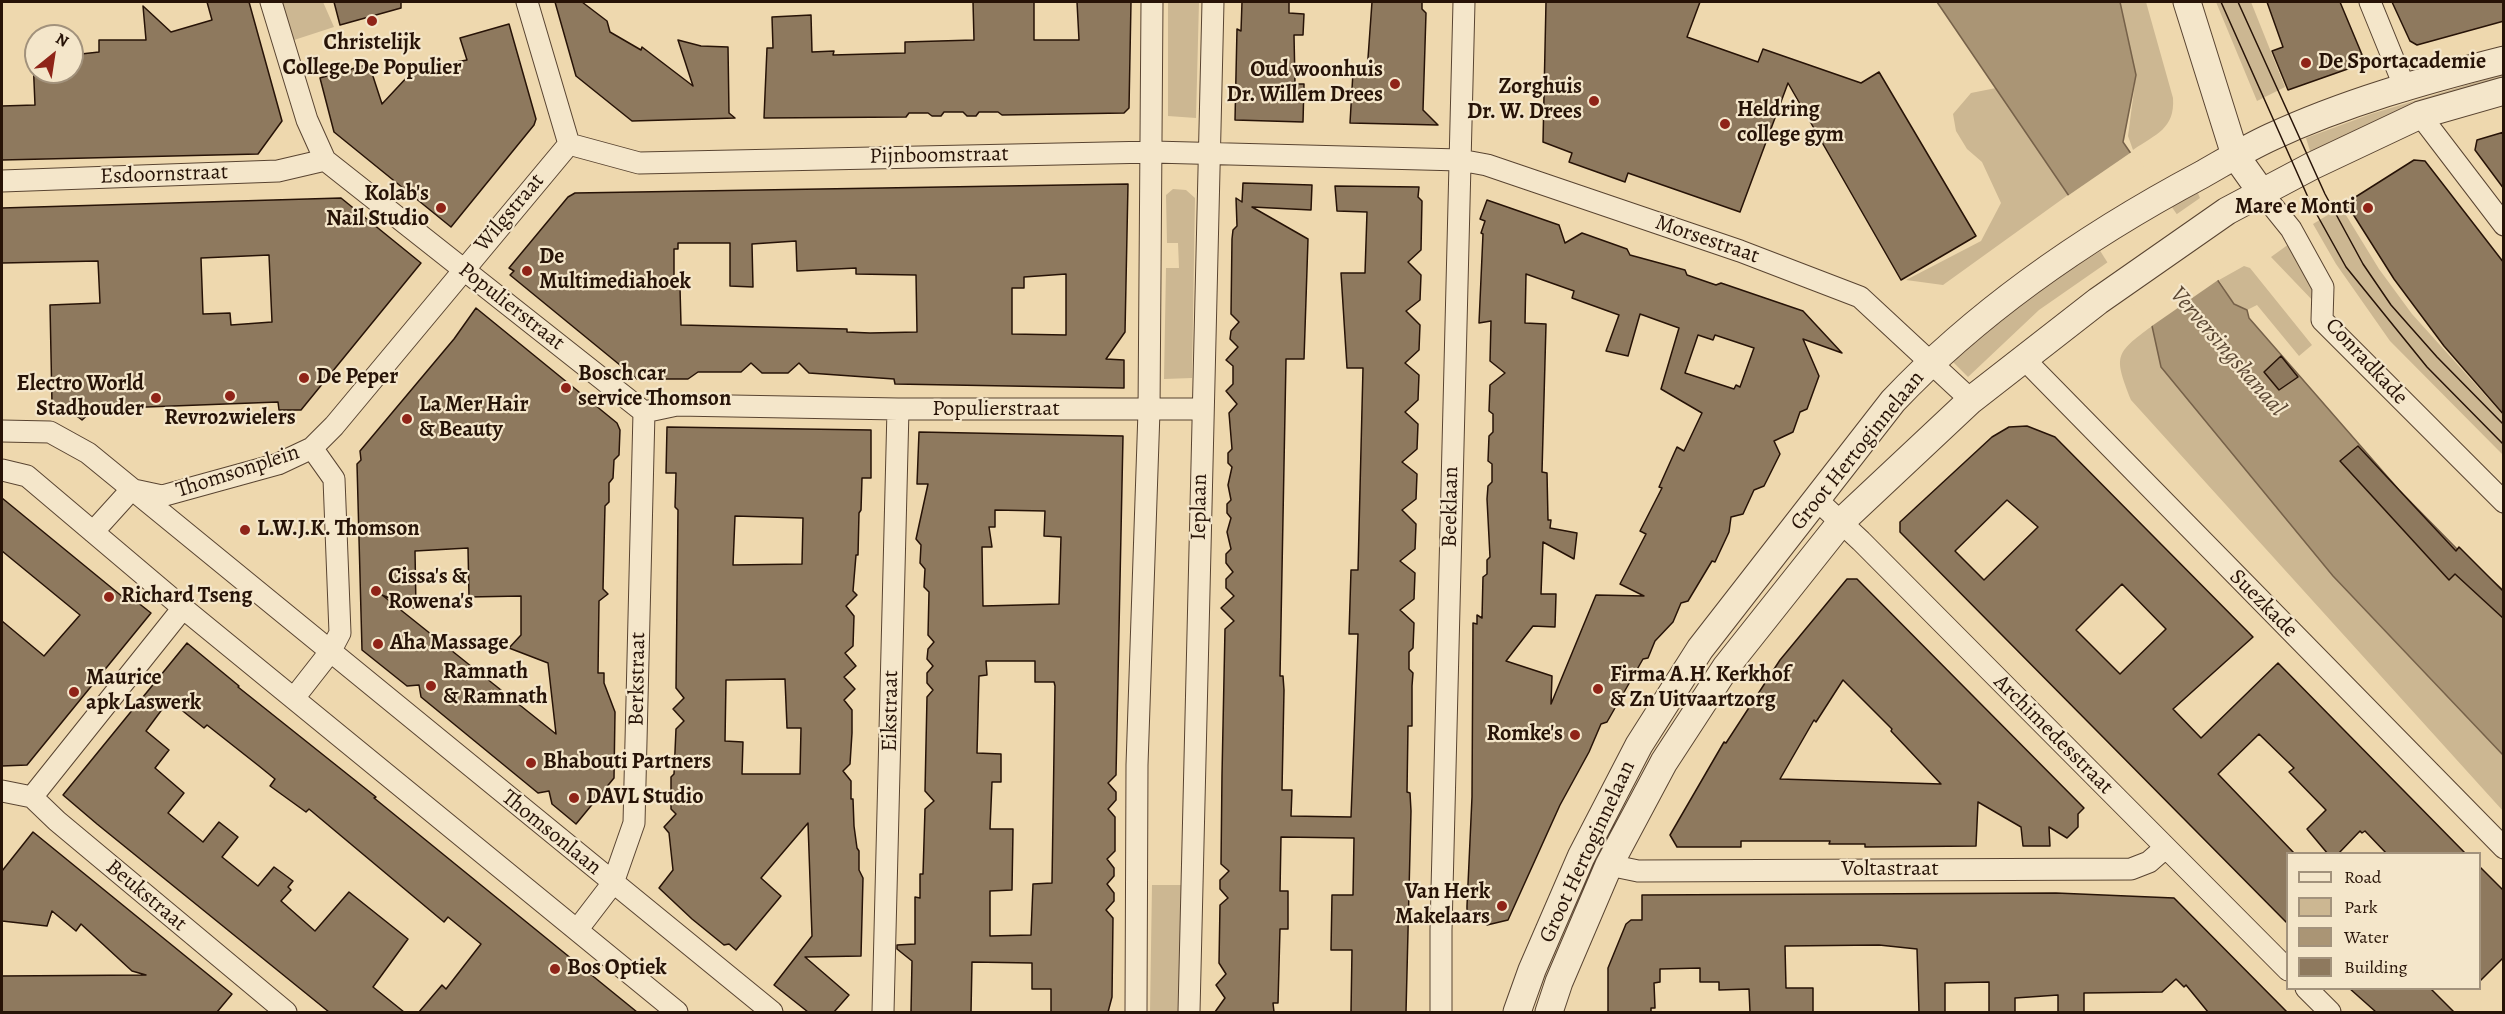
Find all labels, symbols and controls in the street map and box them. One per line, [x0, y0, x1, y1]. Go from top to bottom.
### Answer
marker: Christelijk College De Populier [365, 14, 379, 28]
north arrow [24, 24, 84, 84]
text: N [51, 28, 73, 53]
place label: Christelijk College De Populier [283, 31, 461, 82]
place label: De Sportacademie [2318, 50, 2486, 76]
marker: De Sportacademie [2299, 56, 2313, 70]
place label: Oud woonhuis Dr. Willem Drees [1227, 58, 1383, 110]
place label: Zorghuis Dr. W. Drees [1467, 75, 1582, 126]
marker: Oud woonhuis Dr. Willem Drees [1388, 77, 1402, 91]
marker: Zorghuis Dr. W. Drees [1587, 94, 1601, 108]
place label: Heldring college gym [1737, 98, 1844, 150]
marker: Heldring college gym [1718, 117, 1732, 131]
street label: Pijnboomstraat [869, 142, 1009, 170]
street label: Esdoornstraat [100, 160, 228, 190]
street label: Wilgstraat [470, 168, 550, 258]
place label: Kolab's Nail Studio [326, 182, 429, 234]
place label: Mare e Monti [2235, 195, 2356, 221]
marker: Kolab's Nail Studio [434, 201, 448, 215]
marker: Mare e Monti [2361, 201, 2375, 215]
street label: Morsestraat [1651, 210, 1763, 270]
place label: De Multimediahoek [539, 245, 691, 296]
street label: Populierstraat [453, 257, 569, 357]
marker: De Multimediahoek [520, 264, 534, 278]
water label: Verversingskanaal [2163, 281, 2291, 423]
street label: Conradkade [2319, 313, 2413, 411]
place label: Bosch car service Thomson [578, 362, 731, 414]
place label: De Peper [316, 365, 398, 391]
street label: Groot Hertoginnelaan [1786, 366, 1930, 536]
marker: De Peper [297, 371, 311, 385]
place label: Electro World Stadhouder [17, 372, 144, 424]
marker: Bosch car service Thomson [559, 381, 573, 395]
marker: Revro2wielers [223, 389, 237, 403]
marker: Electro World Stadhouder [149, 391, 163, 405]
place label: La Mer Hair & Beauty [419, 393, 528, 445]
street label: Populierstraat [932, 397, 1060, 423]
place label: Revro2wielers [164, 406, 296, 432]
marker: La Mer Hair & Beauty [400, 412, 414, 426]
street label: Thomsonplein [173, 440, 303, 504]
street label: Beeklaan [1437, 466, 1465, 548]
street label: Ieplaan [1186, 473, 1214, 541]
place label: L.W.J.K. Thomson [257, 517, 420, 543]
marker: L.W.J.K. Thomson [238, 523, 252, 537]
street label: Suezkade [2223, 564, 2303, 644]
place label: Cissa's & Rowena's [388, 565, 473, 616]
place label: Richard Tseng [121, 584, 252, 610]
marker: Cissa's & Rowena's [369, 584, 383, 598]
marker: Richard Tseng [102, 590, 116, 604]
place label: Aha Massage [390, 631, 509, 657]
street label: Berkstraat [624, 632, 652, 726]
marker: Aha Massage [371, 637, 385, 651]
place label: Ramnath & Ramnath [443, 660, 548, 712]
place label: Firma A.H. Kerkhof & Zn Uitvaartzorg [1610, 663, 1790, 714]
place label: Maurice apk Laswerk [86, 666, 201, 718]
street label: Eikstraat [877, 670, 905, 752]
street label: Archimedesstraat [1988, 670, 2118, 800]
marker: Ramnath & Ramnath [424, 679, 438, 693]
marker: Firma A.H. Kerkhof & Zn Uitvaartzorg [1591, 682, 1605, 696]
marker: Maurice apk Laswerk [67, 685, 81, 699]
place label: Romke's [1487, 722, 1563, 748]
marker: Romke's [1568, 728, 1582, 742]
place label: Bhabouti Partners [543, 750, 711, 776]
marker: Bhabouti Partners [524, 756, 538, 770]
street label: Groot Hertoginnelaan [1534, 757, 1642, 947]
street label: Thomsonlaan [496, 785, 606, 881]
place label: DAVL Studio [586, 785, 704, 811]
marker: DAVL Studio [567, 791, 581, 805]
legend [2286, 852, 2481, 990]
street label: Beukstraat [100, 854, 192, 938]
street label: Voltastraat [1841, 857, 1939, 883]
text: Road [2344, 865, 2381, 889]
place label: Van Herk Makelaars [1395, 880, 1490, 932]
text: Park [2344, 895, 2378, 919]
marker: Van Herk Makelaars [1495, 899, 1509, 913]
text: Water [2344, 925, 2389, 949]
text: Building [2344, 955, 2408, 979]
place label: Bos Optiek [567, 956, 667, 982]
marker: Bos Optiek [548, 962, 562, 976]

